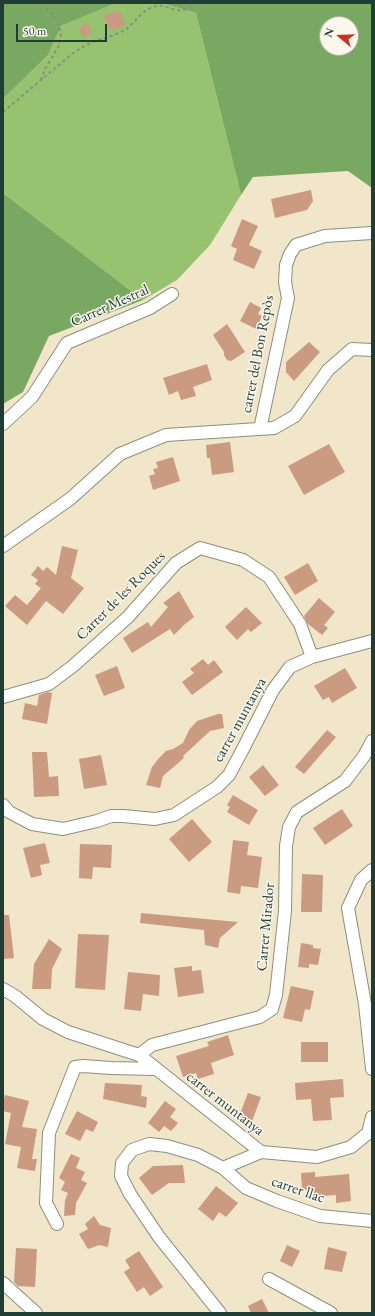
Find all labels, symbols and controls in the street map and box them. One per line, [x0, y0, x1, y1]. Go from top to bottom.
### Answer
scale bar [18, 16, 109, 42]
north arrow [319, 16, 359, 56]
text: 50 m [23, 23, 46, 39]
text: N [321, 26, 337, 39]
street label: Carrer Mestral [68, 281, 152, 331]
street label: carrer del Bon Repòs [238, 294, 278, 414]
street label: Carrer de les Roques [73, 548, 169, 644]
street label: carrer muntanya [209, 675, 271, 765]
street label: Carrer Mirador [253, 882, 279, 972]
street label: carrer muntanya [183, 1068, 267, 1140]
street label: carrer llac [269, 1173, 327, 1207]

